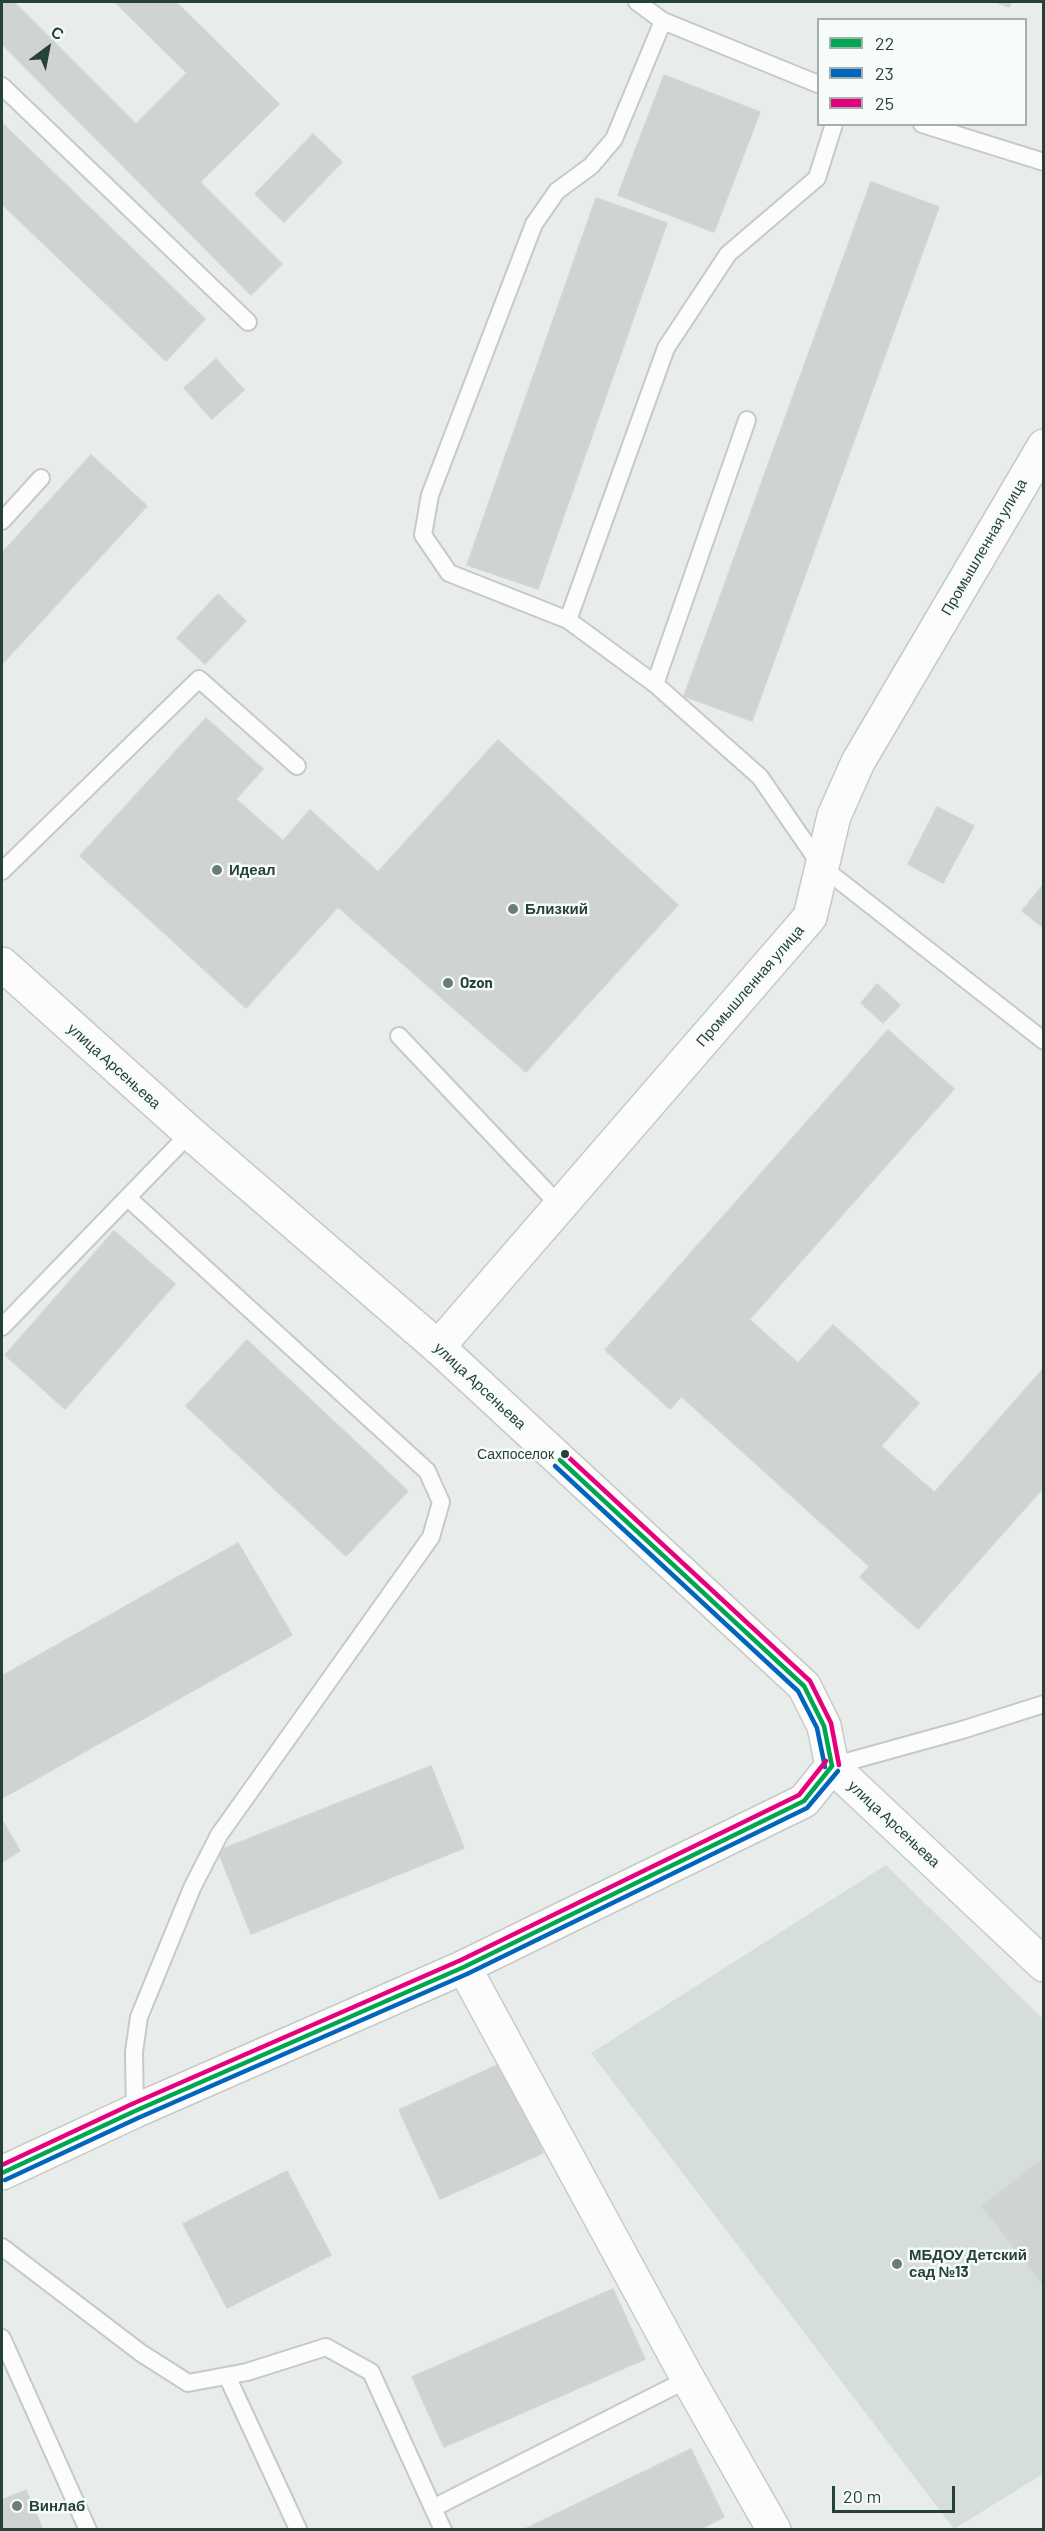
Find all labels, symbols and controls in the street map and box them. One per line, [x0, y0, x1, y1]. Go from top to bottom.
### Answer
north arrow [18, 18, 78, 78]
legend [817, 18, 1027, 126]
text: С [48, 21, 68, 43]
text: 22 [875, 32, 894, 54]
text: 23 [875, 62, 894, 84]
text: 25 [875, 92, 894, 114]
street label: Промышленная улица [937, 475, 1031, 619]
place label: Идеал [229, 861, 276, 879]
marker: Идеал [210, 863, 224, 877]
place label: Близкий [525, 900, 588, 918]
marker: Близкий [506, 902, 520, 916]
street label: Промышленная улица [692, 922, 808, 1050]
place label: Ozon [460, 974, 493, 992]
marker: Ozon [441, 976, 455, 990]
street label: улица Арсеньева [64, 1019, 164, 1113]
street label: улица Арсеньева [430, 1339, 530, 1433]
place label: Сахпоселок [477, 1446, 554, 1462]
marker: Сахпоселок [559, 1448, 571, 1460]
street label: улица Арсеньева [844, 1777, 944, 1871]
place label: МБДОУ Детский сад №13 [909, 2246, 1027, 2281]
marker: МБДОУ Детский сад №13 [890, 2257, 904, 2271]
scale bar [835, 2474, 958, 2512]
text: 20 m [843, 2485, 881, 2507]
place label: Винлаб [29, 2497, 85, 2515]
marker: Винлаб [10, 2499, 24, 2513]

